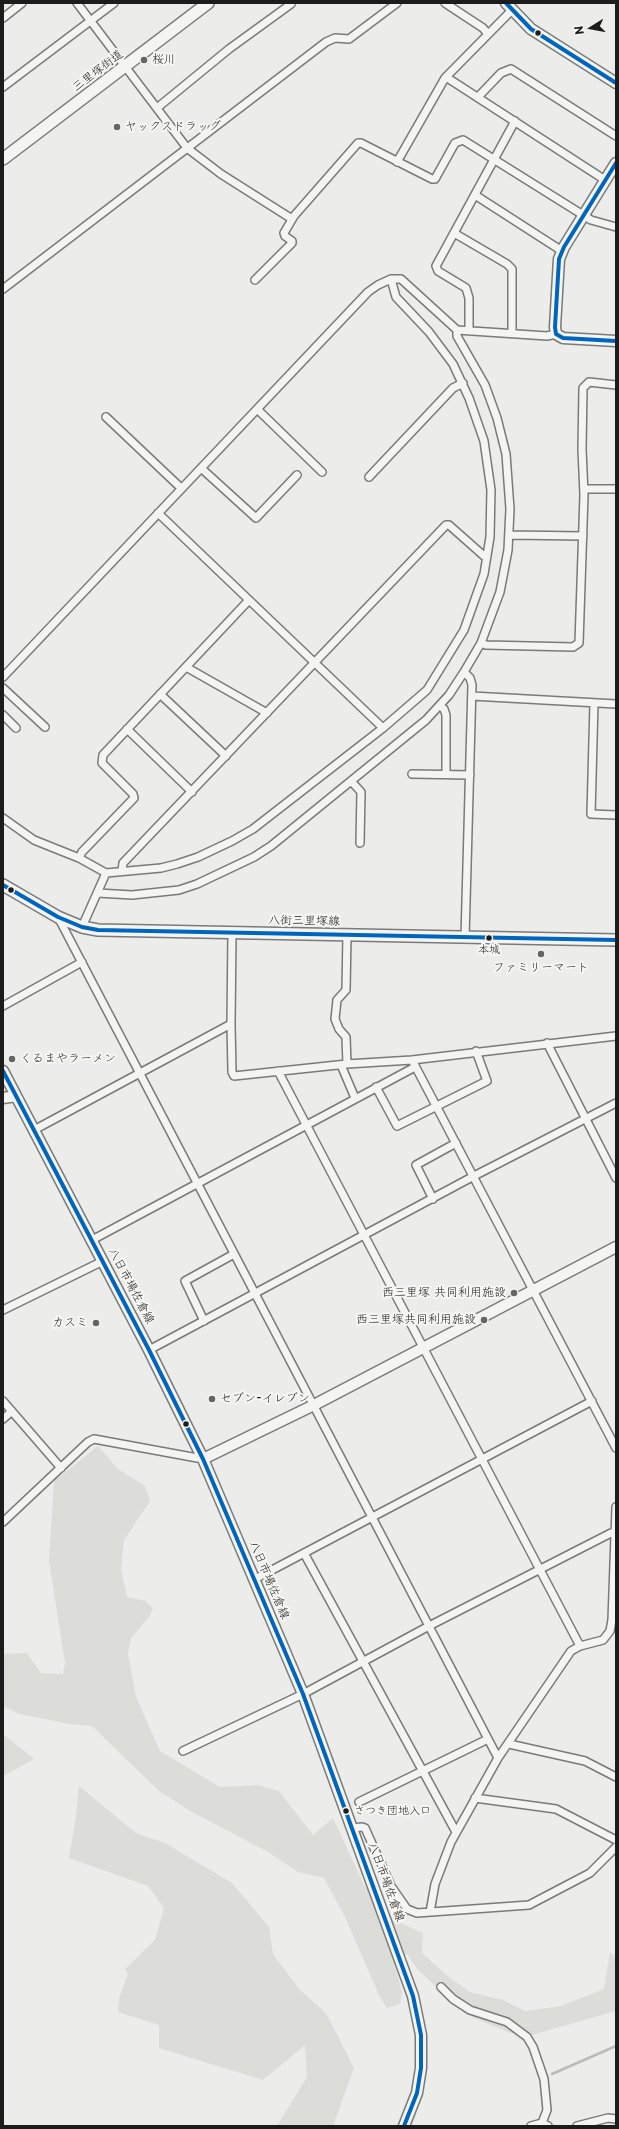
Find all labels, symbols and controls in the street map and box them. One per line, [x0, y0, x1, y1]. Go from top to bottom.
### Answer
north arrow [571, 8, 611, 48]
text: N [570, 24, 588, 36]
unlabelled marker [533, 28, 543, 38]
street label: 三里塚街道 [70, 47, 126, 95]
place label: 桜川 [152, 53, 176, 67]
marker: 桜川 [139, 55, 149, 65]
place label: ヤックスドラッグ [125, 120, 221, 134]
marker: ヤックスドラッグ [112, 122, 122, 132]
unlabelled marker [6, 885, 16, 895]
street label: 八街三里塚線 [268, 913, 340, 929]
marker: 本城 [484, 933, 494, 943]
place label: 本城 [478, 943, 500, 957]
marker: ファミリーマート [536, 949, 546, 959]
place label: ファミリーマート [493, 961, 589, 975]
place label: くるまやラーメン [20, 1052, 116, 1066]
marker: くるまやラーメン [7, 1054, 17, 1064]
street label: 八日市場佐倉線 [105, 1246, 157, 1326]
place label: 西三里塚 共同利用施設 [382, 1286, 506, 1300]
marker: 西三里塚 共同利用施設 [509, 1288, 519, 1298]
place label: 西三里塚共同利用施設 [356, 1313, 476, 1327]
marker: 西三里塚共同利用施設 [479, 1315, 489, 1325]
place label: カスミ [52, 1316, 88, 1330]
marker: カスミ [91, 1318, 101, 1328]
place label: セブン-イレブン [220, 1392, 310, 1406]
marker: セブン-イレブン [207, 1394, 217, 1404]
unlabelled marker [181, 1419, 191, 1429]
street label: 八日市場佐倉線 [246, 1539, 292, 1621]
place label: さつき団地入口 [354, 1804, 431, 1818]
marker: さつき団地入口 [341, 1806, 351, 1816]
street label: 八日市場佐倉線 [365, 1840, 407, 1924]

